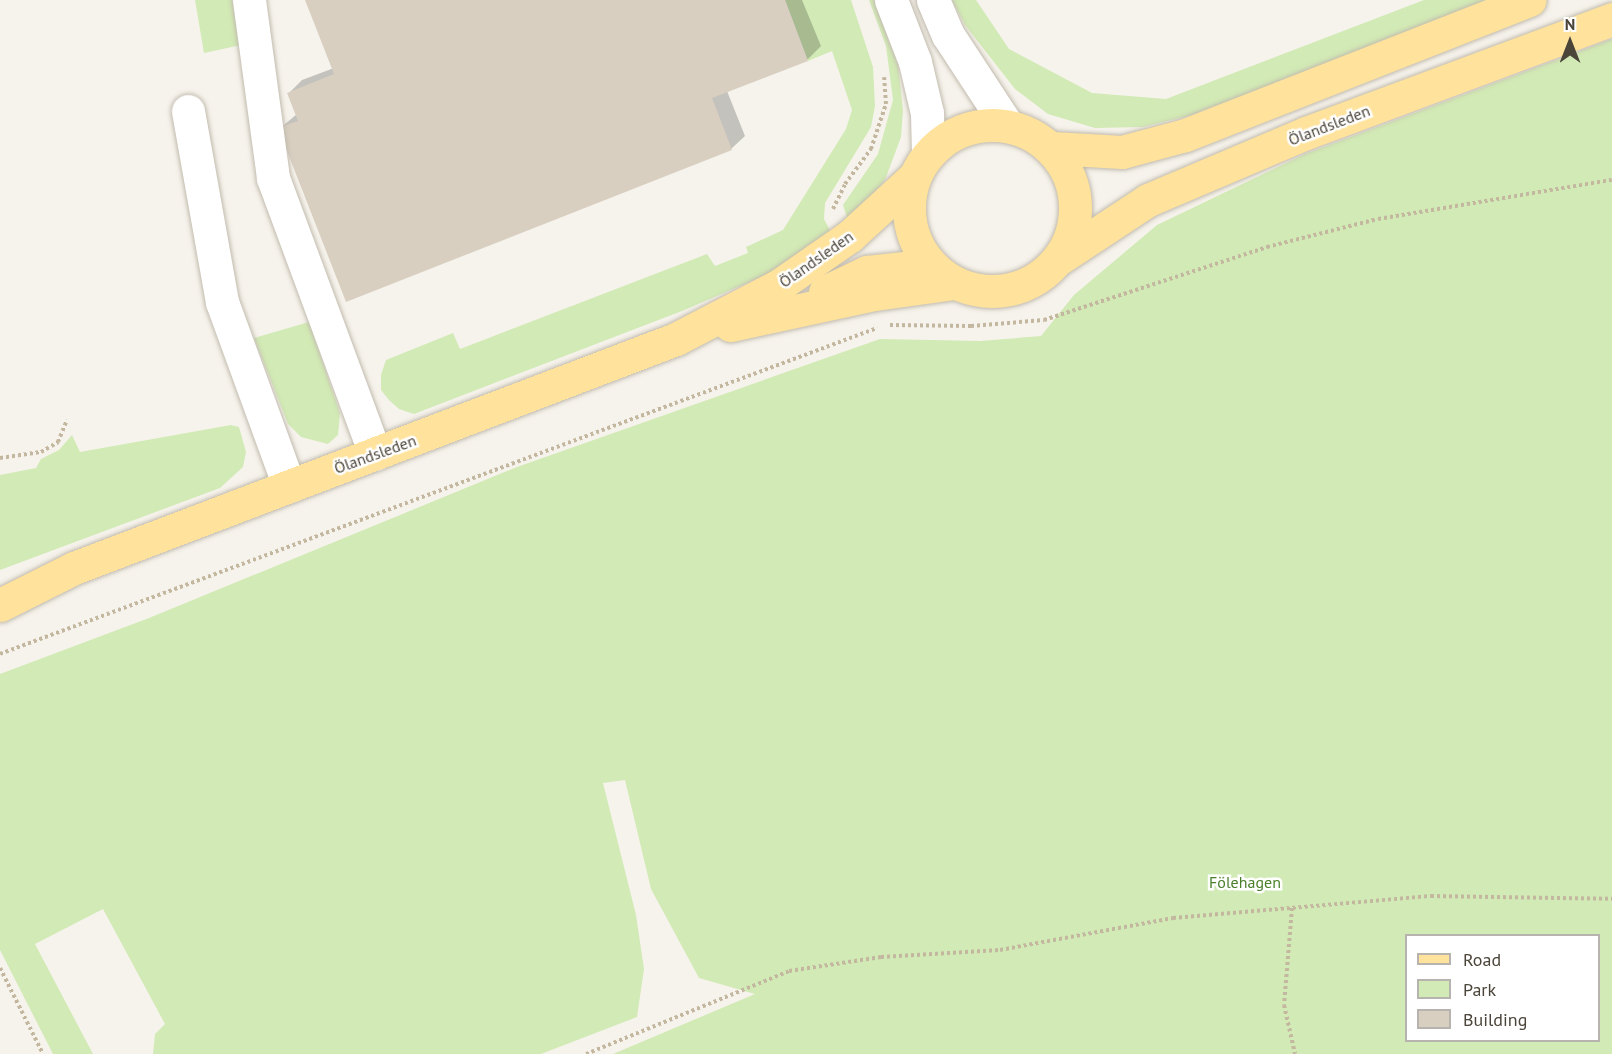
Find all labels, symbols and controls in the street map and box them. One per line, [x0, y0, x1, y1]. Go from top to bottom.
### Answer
north arrow [1540, 12, 1600, 72]
text: N [1565, 14, 1575, 34]
street label: Ölandsleden [1285, 101, 1373, 149]
street label: Ölandsleden [775, 226, 857, 292]
street label: Ölandsleden [331, 430, 419, 478]
park label: Fölehagen [1209, 872, 1281, 892]
legend [1405, 934, 1600, 1042]
text: Road [1463, 948, 1501, 971]
text: Park [1463, 978, 1496, 1001]
text: Building [1463, 1008, 1527, 1031]

